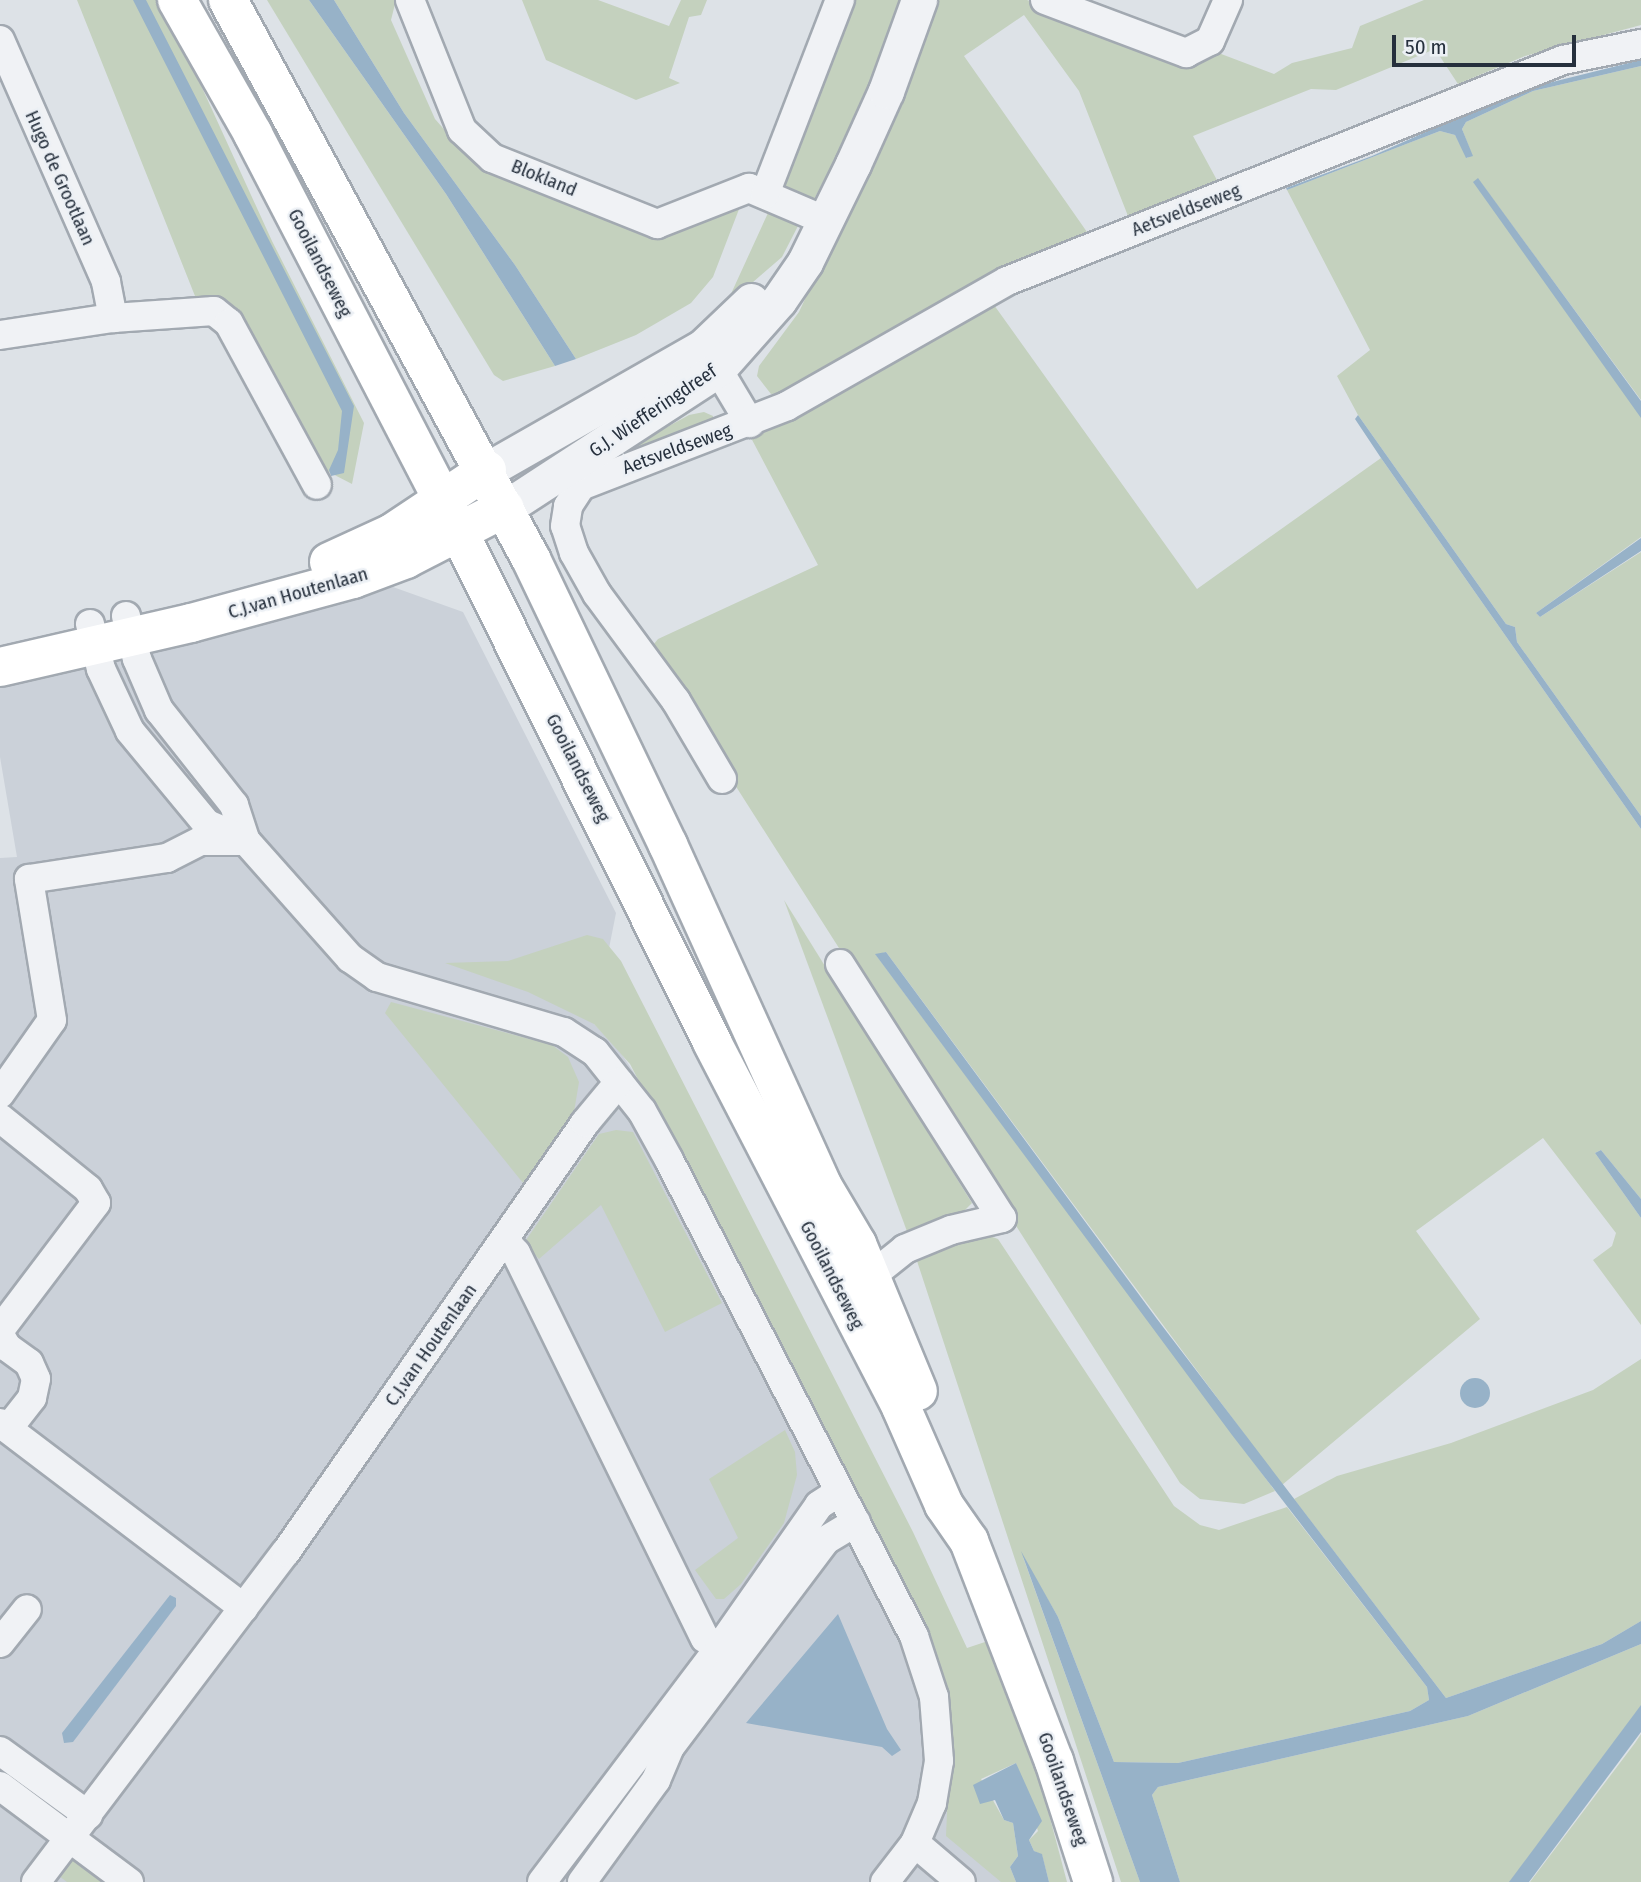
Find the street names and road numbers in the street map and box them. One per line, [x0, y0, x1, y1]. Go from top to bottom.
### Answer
street label: Hugo de Grootlaan [20, 107, 100, 249]
street label: Blokland [508, 155, 580, 201]
street label: Aetsveldseweg [1128, 179, 1244, 241]
street label: Gooilandseweg [283, 205, 357, 321]
street label: G.J. Wiefferingdreef [585, 360, 721, 462]
street label: Aetsveldseweg [619, 419, 735, 479]
street label: C.J.van Houtenlaan [225, 562, 371, 624]
street label: Gooilandseweg [541, 710, 615, 826]
street label: Gooilandseweg [795, 1217, 869, 1333]
street label: C.J.van Houtenlaan [380, 1279, 482, 1411]
street label: Gooilandseweg [1033, 1729, 1093, 1849]

